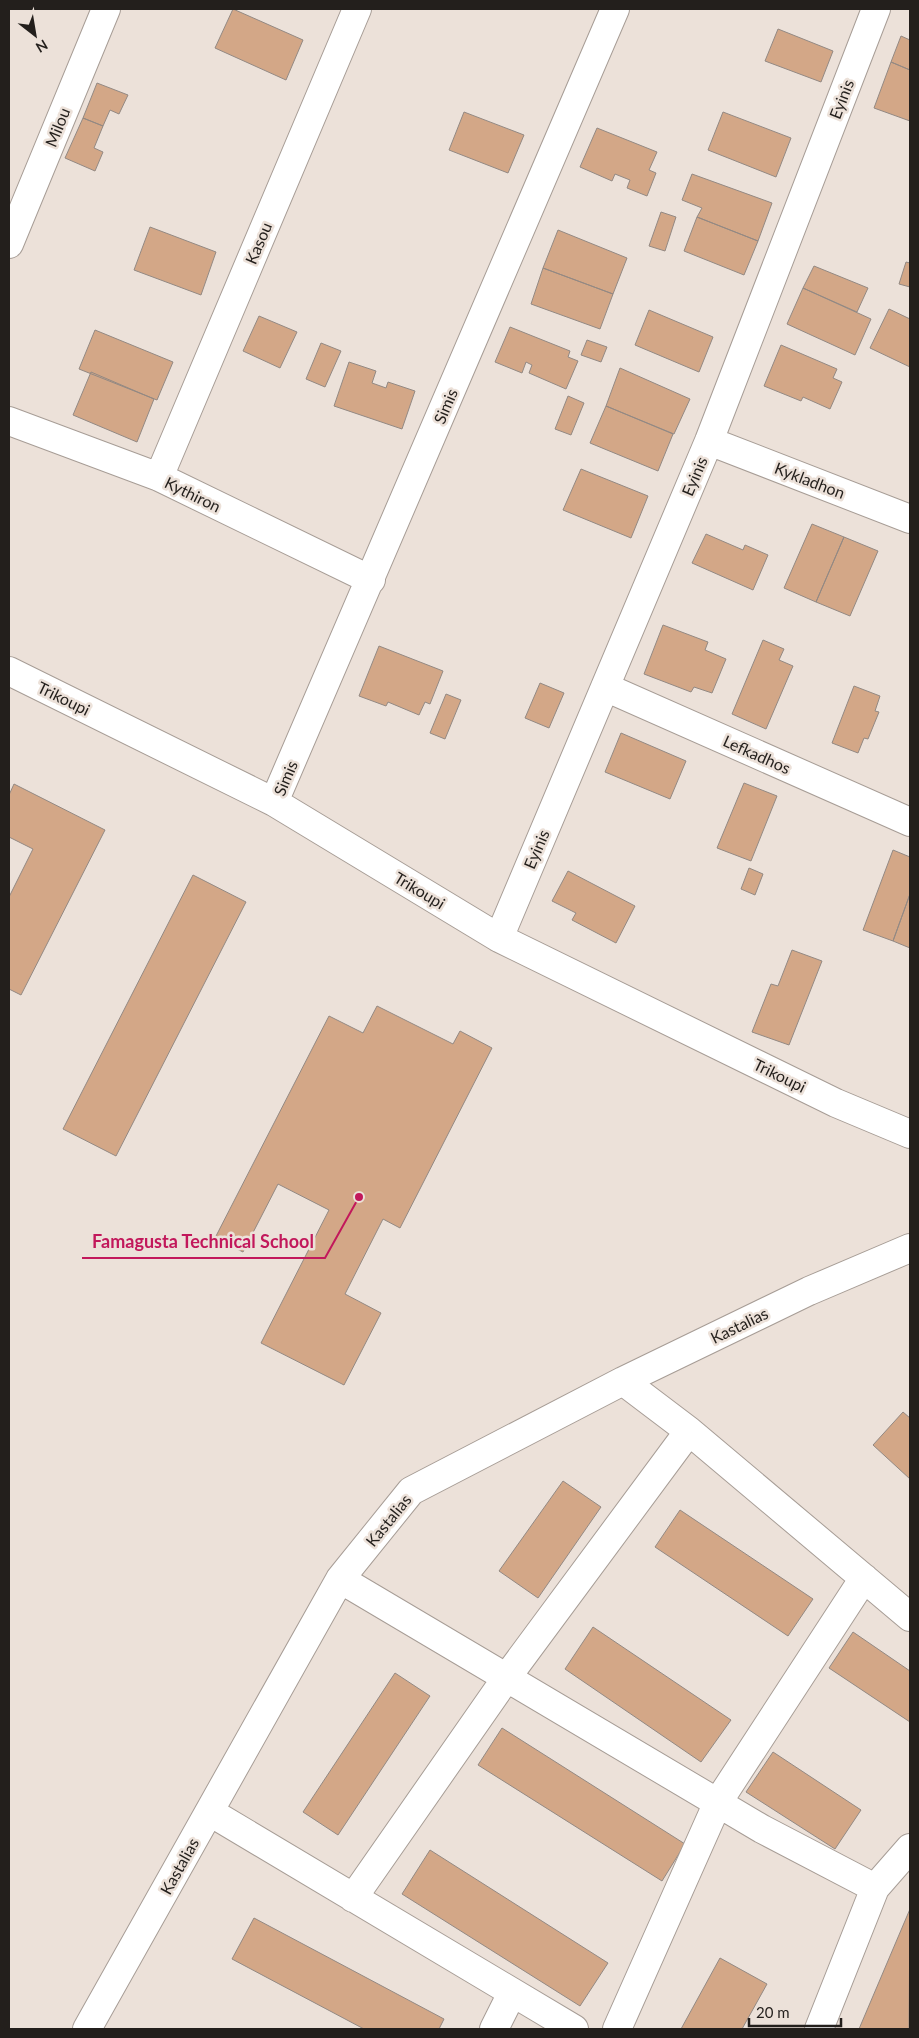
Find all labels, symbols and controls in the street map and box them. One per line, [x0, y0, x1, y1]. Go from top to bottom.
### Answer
north arrow [10, 10, 60, 60]
text: N [33, 37, 51, 57]
street label: Eyinis [825, 77, 857, 121]
street label: Milou [41, 105, 73, 149]
street label: Kasou [241, 219, 275, 267]
street label: Simis [429, 385, 461, 426]
street label: Eyinis [677, 454, 711, 498]
street label: Kykladhon [772, 458, 848, 502]
street label: Kythiron [162, 472, 224, 516]
street label: Trikoupi [35, 677, 93, 719]
street label: Lefkadhos [720, 731, 794, 777]
street label: Simis [269, 757, 301, 798]
street label: Eyinis [519, 827, 553, 871]
street label: Trikoupi [391, 867, 449, 913]
street label: Trikoupi [751, 1054, 809, 1096]
callout: Famagusta Technical School [82, 1225, 325, 1258]
text: Famagusta Technical School [92, 1230, 314, 1252]
street label: Kastalias [707, 1303, 771, 1347]
street label: Kastalias [361, 1490, 415, 1550]
street label: Kastalias [156, 1834, 202, 1898]
scale bar [749, 1996, 842, 2028]
text: 20 m [756, 2003, 790, 2021]

